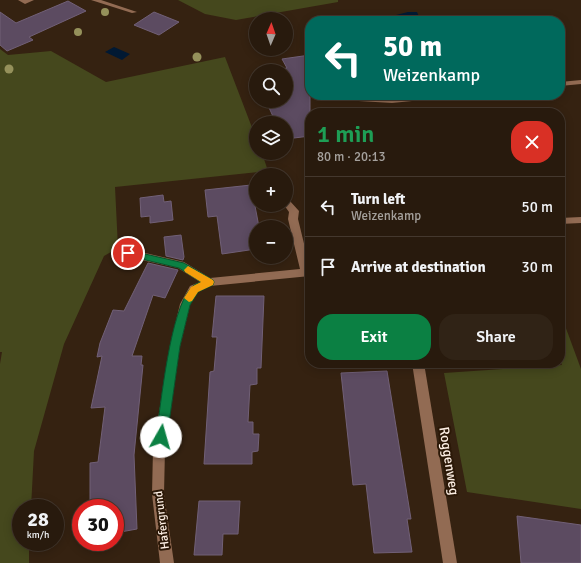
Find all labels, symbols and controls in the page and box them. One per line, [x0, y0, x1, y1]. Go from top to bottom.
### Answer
north arrow [249, 12, 293, 56]
map controls [249, 12, 293, 264]
text: 50 m [383, 30, 442, 64]
icon: left [317, 32, 369, 84]
button: search [249, 64, 293, 108]
text: Weizenkamp [383, 64, 480, 86]
button: layers [249, 116, 293, 160]
text: 1 min [317, 119, 374, 149]
button: close [511, 121, 553, 163]
text: 80 m · 20:13 [317, 149, 386, 165]
button: + [249, 168, 293, 212]
text: Turn left [351, 190, 405, 208]
icon: left [317, 196, 339, 218]
text: 50 m [522, 198, 553, 216]
text: Weizenkamp [351, 208, 421, 224]
button: − [249, 220, 293, 264]
pin [111, 236, 145, 270]
icon: arrive [117, 242, 139, 264]
icon: arrive [317, 256, 339, 278]
text: Arrive at destination [351, 258, 486, 276]
text: 30 m [522, 258, 553, 276]
button: Exit [317, 314, 431, 360]
button: Share [439, 314, 553, 360]
position arrow [140, 416, 182, 458]
street label: Roggenweg [435, 426, 463, 496]
street label: Hafergrund [151, 490, 173, 550]
speed limit sign: 30 [72, 499, 124, 551]
text: 28 [27, 507, 49, 532]
text: km/h [27, 529, 49, 541]

